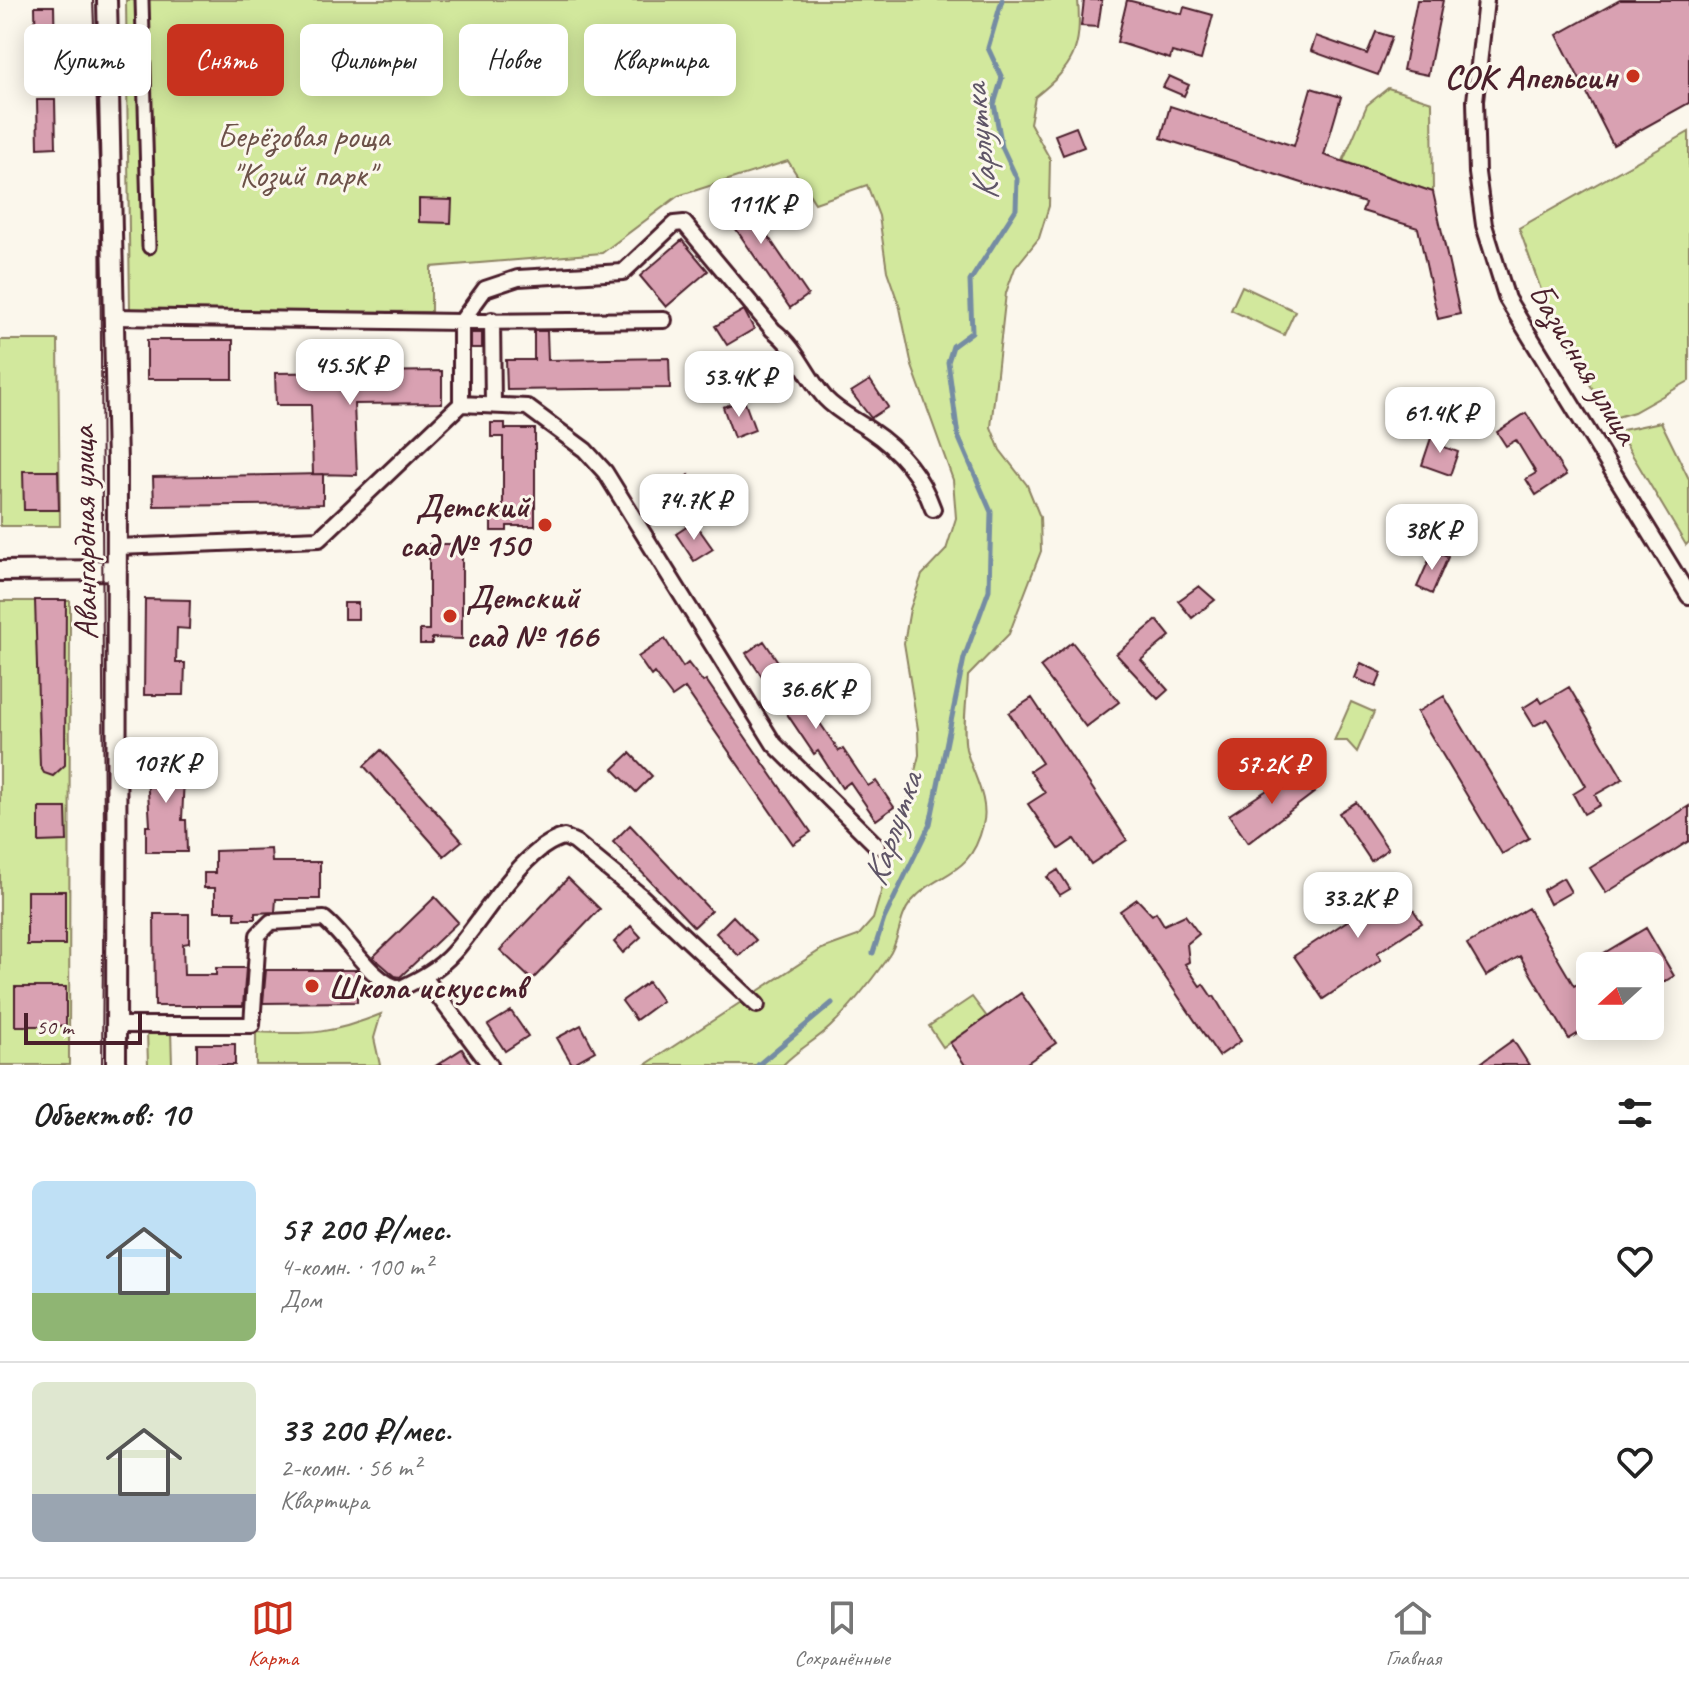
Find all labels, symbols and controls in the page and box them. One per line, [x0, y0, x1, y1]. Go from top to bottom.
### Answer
chip: Купить [24, 24, 151, 96]
chip: Снять [167, 24, 284, 96]
chip: Фильтры [300, 24, 443, 96]
chip: Новое [459, 24, 568, 96]
chip: Квартира [584, 24, 736, 96]
place label: СОК Апельсин [1445, 55, 1619, 98]
marker: СОК Апельсин [1624, 67, 1642, 85]
water label: Карлутка [951, 78, 1009, 203]
park label: Берёзовая роща "Козий парк" [217, 114, 392, 196]
pin: 111K ₽ [696, 178, 826, 246]
text: 111K ₽ [727, 187, 795, 220]
street label: Базисная улица [1519, 275, 1650, 453]
pin: 45.5K ₽ [276, 339, 424, 407]
text: 45.5K ₽ [314, 348, 386, 381]
pin: 53.4K ₽ [665, 351, 813, 419]
text: 53.4K ₽ [703, 360, 775, 393]
pin: 61.4K ₽ [1366, 387, 1514, 455]
text: 61.4K ₽ [1403, 396, 1477, 429]
street label: Авангардная улица [61, 423, 107, 640]
pin: 74.7K ₽ [620, 474, 768, 542]
text: 74.7K ₽ [658, 483, 730, 516]
place label: Детский сад № 150 [399, 484, 533, 566]
pin: 38K ₽ [1376, 504, 1488, 572]
text: 38K ₽ [1404, 513, 1460, 546]
marker: Детский сад № 150 [536, 516, 554, 534]
place label: Детский сад № 166 [466, 575, 600, 657]
marker: Детский сад № 166 [441, 607, 459, 625]
pin: 36.6K ₽ [742, 663, 890, 731]
text: 36.6K ₽ [779, 672, 853, 705]
pin: 107K ₽ [101, 737, 231, 805]
pin: 57.2K ₽ [1198, 738, 1346, 806]
text: 107K ₽ [132, 746, 200, 779]
text: 57.2K ₽ [1236, 747, 1308, 780]
water label: Карлутка [851, 762, 934, 892]
pin: 33.2K ₽ [1284, 872, 1432, 940]
text: 33.2K ₽ [1321, 881, 1395, 914]
north arrow [1576, 952, 1664, 1040]
map controls [1576, 952, 1664, 1040]
place label: Школа искусств [328, 965, 532, 1008]
marker: Школа искусств [303, 977, 321, 995]
scale bar [24, 1009, 142, 1045]
text: 50 m [36, 1013, 73, 1041]
icon: filters [1613, 1091, 1657, 1135]
text: Объектов: 10 [32, 1092, 190, 1135]
text: 57 200 ₽/мес. [280, 1207, 451, 1250]
icon: home [96, 1213, 192, 1309]
icon: heart [1613, 1239, 1657, 1283]
text: 4-комн. · 100 m² [280, 1250, 432, 1283]
text: Дом [280, 1283, 322, 1316]
text: 33 200 ₽/мес. [280, 1408, 451, 1451]
icon: home [96, 1414, 192, 1510]
icon: heart [1613, 1440, 1657, 1484]
text: 2-комн. · 56 m² [280, 1451, 420, 1484]
text: Квартира [280, 1484, 369, 1517]
tab: Карта [248, 1596, 298, 1672]
tab: Сохранённые [794, 1596, 890, 1672]
tab: Главная [1386, 1596, 1441, 1672]

